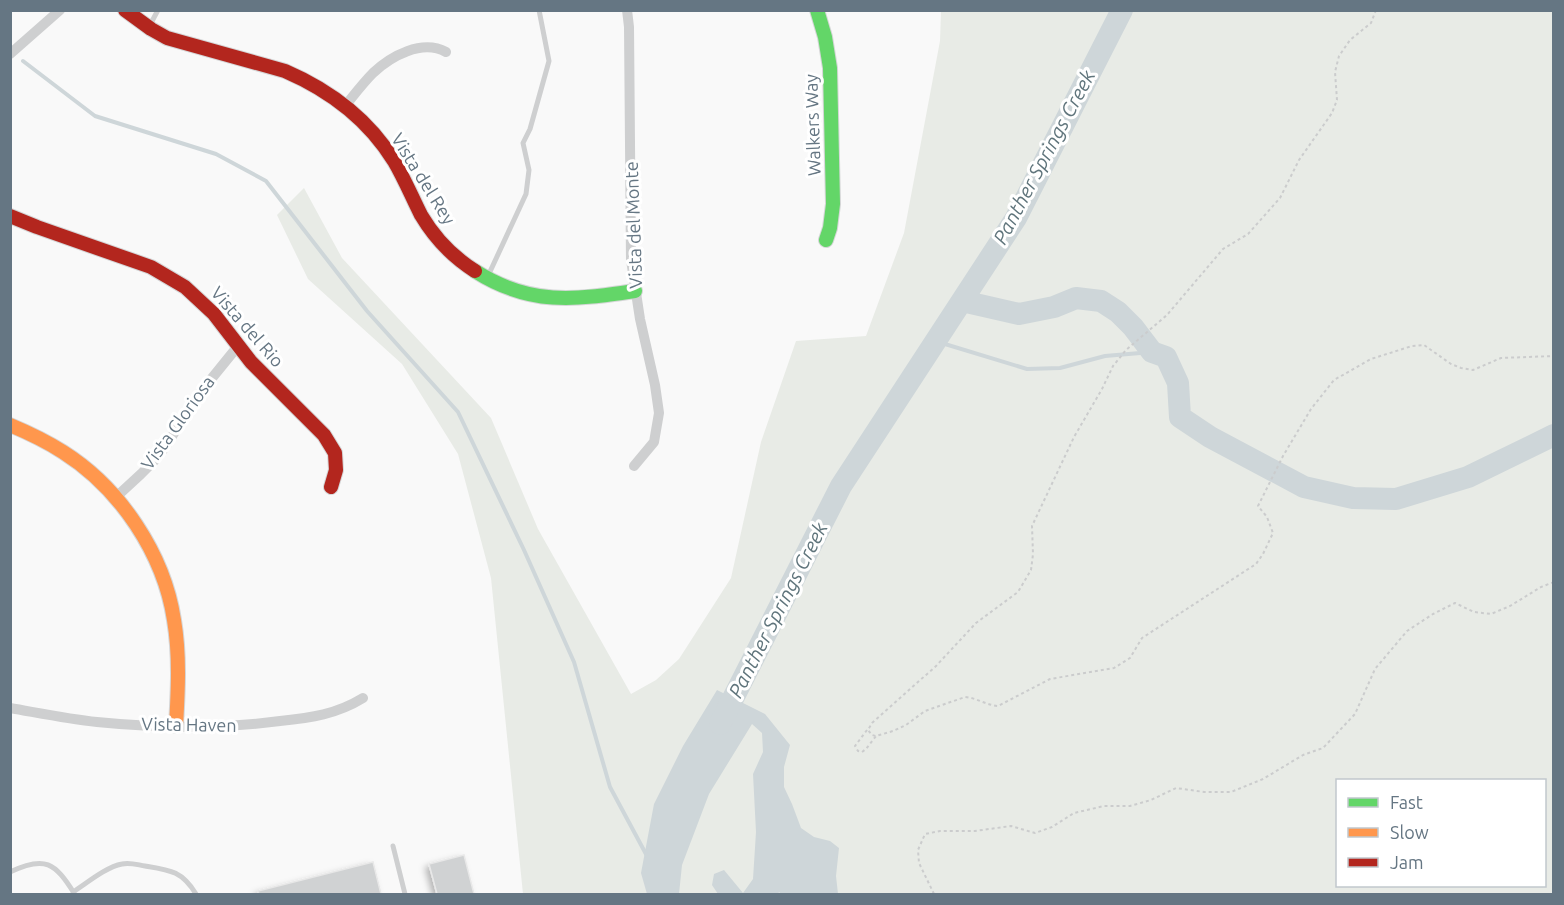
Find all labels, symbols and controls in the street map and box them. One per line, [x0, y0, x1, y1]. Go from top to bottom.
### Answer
water label: Panther Springs Creek [988, 65, 1100, 248]
street label: Walkers Way [800, 73, 824, 176]
street label: Vista del Rey [388, 129, 460, 228]
street label: Vista del Monte [621, 161, 645, 289]
street label: Vista del Rio [207, 282, 288, 371]
street label: Vista Gloriosa [137, 372, 218, 473]
water label: Panther Springs Creek [723, 518, 832, 701]
street label: Vista Haven [141, 713, 237, 735]
legend [1336, 779, 1546, 887]
text: Fast [1390, 792, 1423, 812]
text: Slow [1390, 822, 1429, 842]
text: Jam [1390, 852, 1424, 872]

